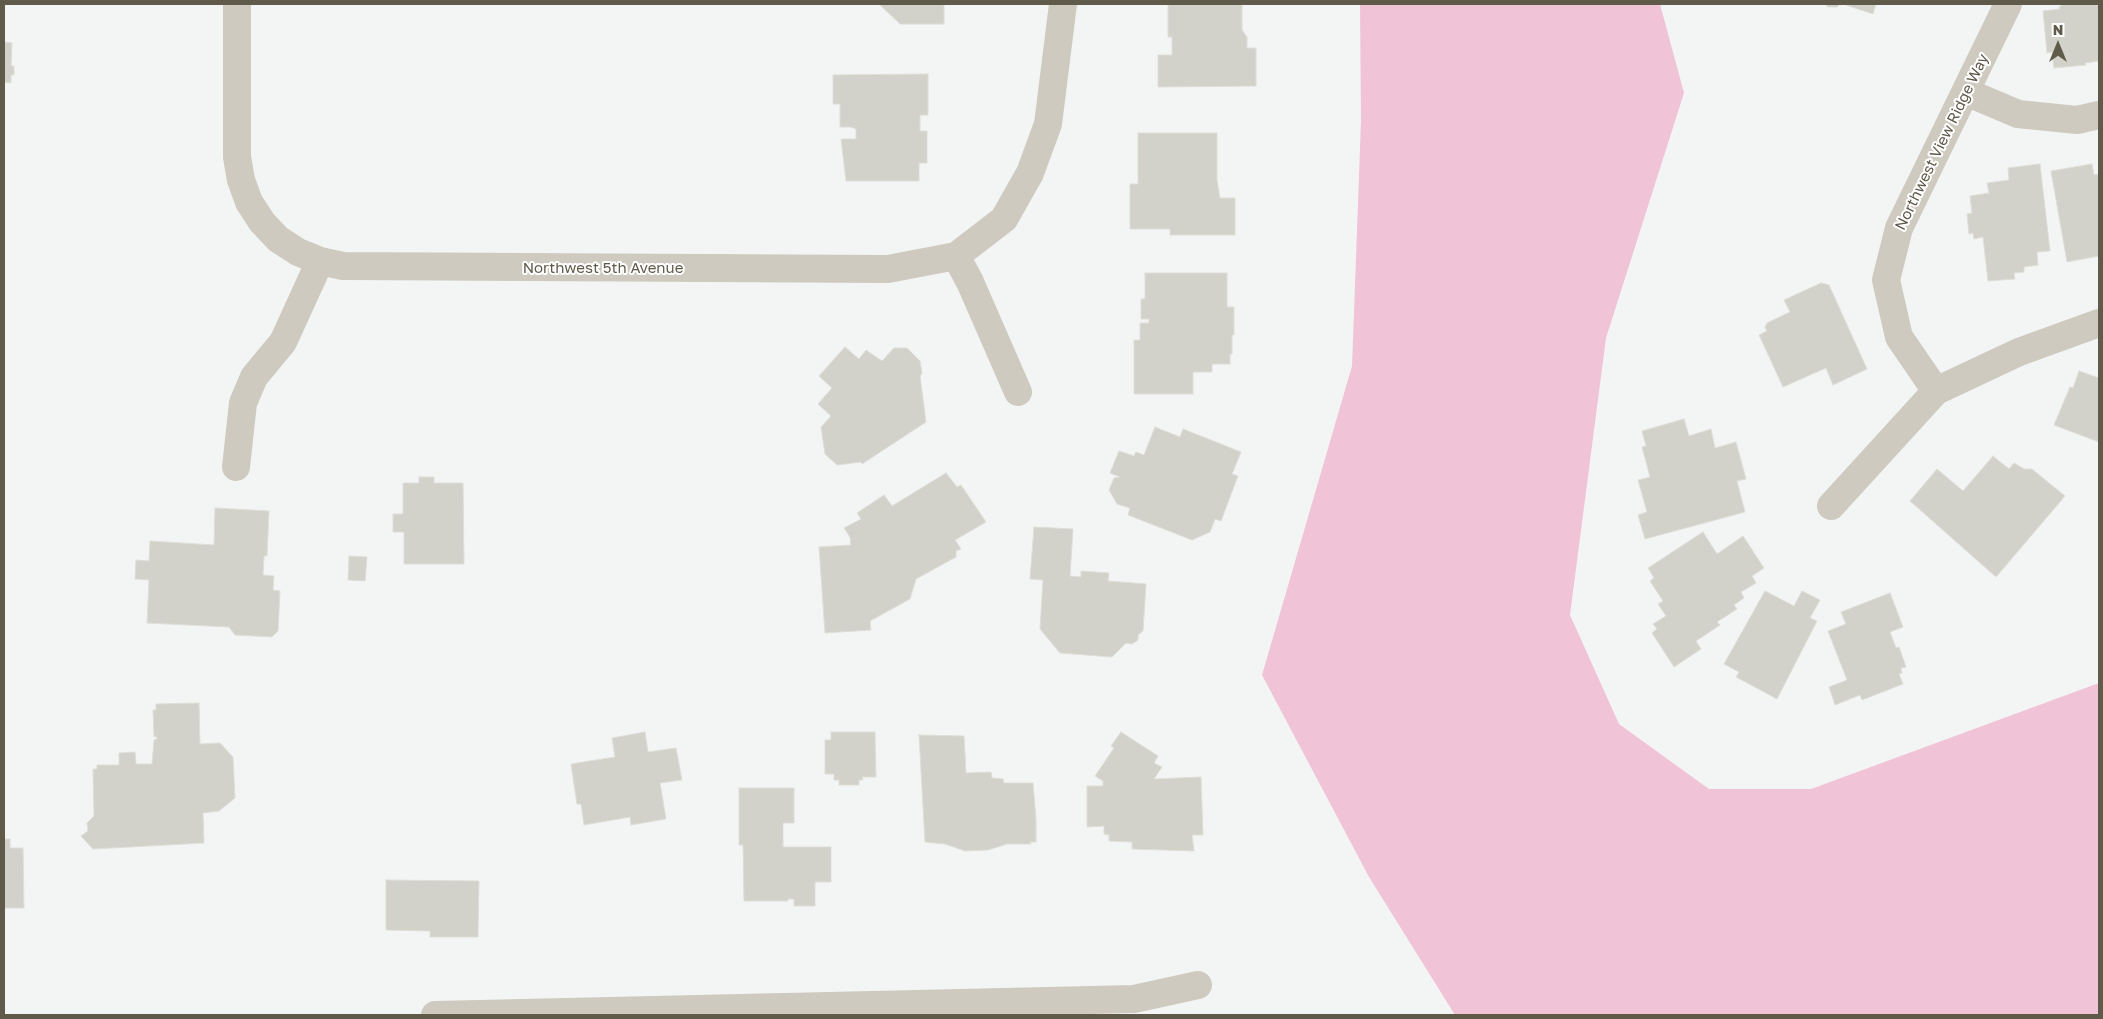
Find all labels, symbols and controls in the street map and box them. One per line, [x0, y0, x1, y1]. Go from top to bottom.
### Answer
north arrow [2033, 20, 2083, 70]
text: N [2053, 21, 2063, 38]
street label: Northwest View Ridge Way [1891, 51, 1993, 233]
street label: Northwest 5th Avenue [523, 259, 683, 277]

